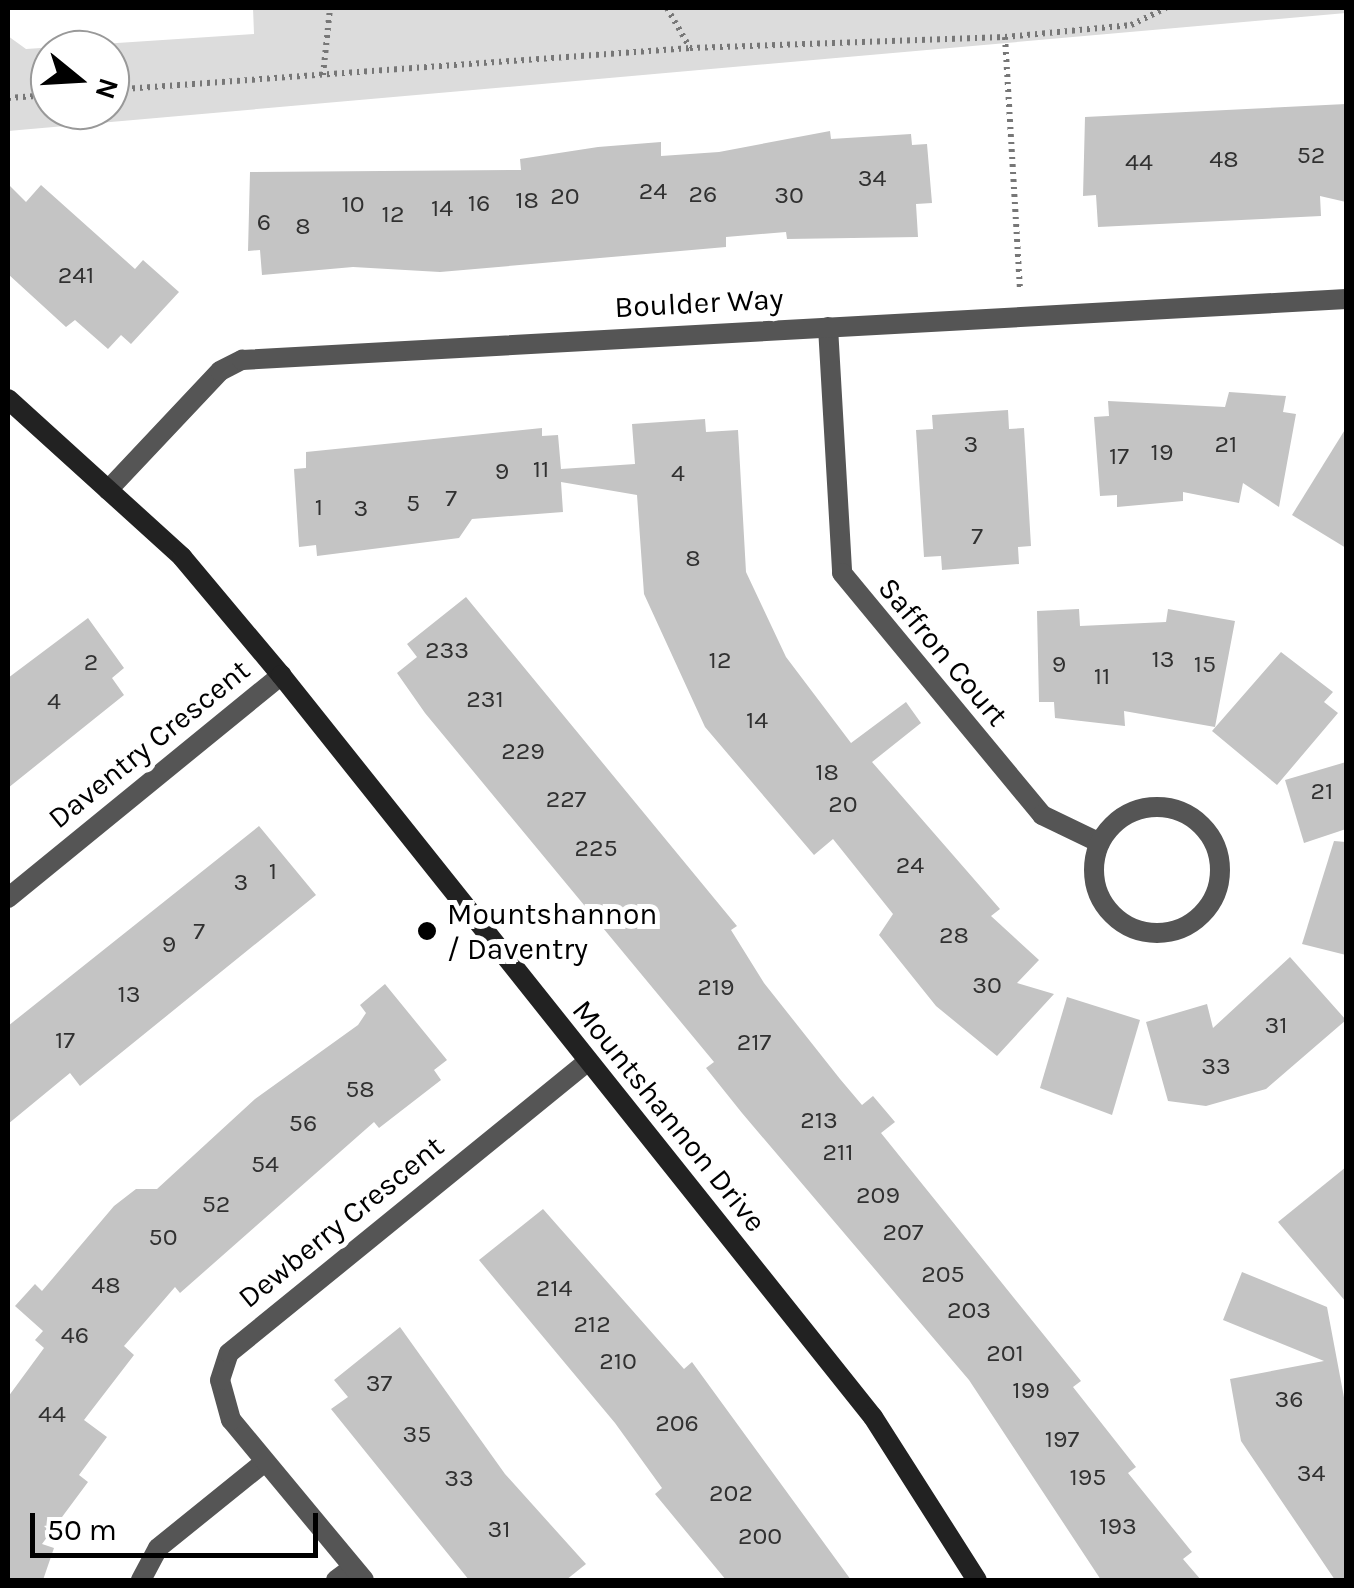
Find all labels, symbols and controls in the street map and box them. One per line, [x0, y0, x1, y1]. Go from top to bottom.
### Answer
north arrow [30, 30, 130, 130]
text: N [88, 74, 126, 103]
house number: 52 [1297, 140, 1325, 170]
house number: 48 [1209, 144, 1239, 174]
house number: 44 [1125, 147, 1153, 177]
house number: 34 [858, 163, 886, 193]
house number: 24 [639, 176, 667, 206]
house number: 26 [689, 179, 717, 209]
house number: 30 [774, 180, 804, 210]
house number: 20 [550, 181, 580, 211]
house number: 18 [515, 185, 539, 215]
house number: 16 [468, 188, 490, 218]
house number: 10 [341, 189, 365, 219]
house number: 14 [431, 193, 453, 223]
house number: 12 [382, 199, 404, 229]
house number: 6 [257, 207, 271, 237]
house number: 8 [295, 211, 311, 241]
house number: 241 [58, 260, 94, 290]
street label: Boulder Way [614, 281, 784, 325]
house number: 3 [964, 429, 978, 459]
house number: 21 [1215, 429, 1237, 459]
house number: 19 [1151, 437, 1173, 467]
house number: 17 [1109, 441, 1129, 471]
house number: 11 [533, 454, 549, 484]
house number: 9 [495, 456, 509, 486]
house number: 4 [671, 458, 685, 488]
house number: 7 [445, 483, 457, 513]
house number: 5 [406, 488, 420, 518]
house number: 1 [315, 492, 323, 522]
house number: 3 [354, 493, 368, 523]
house number: 7 [971, 521, 983, 551]
house number: 8 [685, 543, 701, 573]
street label: Saffron Court [870, 570, 1016, 734]
house number: 233 [425, 635, 469, 665]
house number: 13 [1151, 644, 1175, 674]
house number: 12 [709, 645, 731, 675]
house number: 2 [84, 647, 98, 677]
house number: 9 [1052, 649, 1066, 679]
house number: 15 [1194, 649, 1216, 679]
street label: Daventry Crescent [41, 652, 257, 836]
house number: 11 [1094, 661, 1110, 691]
house number: 231 [466, 684, 504, 714]
house number: 4 [47, 686, 61, 716]
house number: 14 [746, 705, 768, 735]
house number: 229 [501, 736, 545, 766]
house number: 18 [815, 757, 839, 787]
house number: 21 [1311, 776, 1333, 806]
house number: 227 [546, 784, 586, 814]
house number: 20 [828, 789, 858, 819]
house number: 225 [574, 833, 618, 863]
house number: 24 [896, 850, 924, 880]
house number: 1 [269, 856, 277, 886]
house number: 3 [234, 867, 248, 897]
place label: Mountshannon / Daventry [447, 896, 657, 966]
house number: 7 [193, 916, 205, 946]
marker: Mountshannon / Daventry [416, 920, 438, 942]
house number: 28 [939, 920, 969, 950]
house number: 9 [162, 929, 176, 959]
house number: 30 [972, 970, 1002, 1000]
house number: 219 [697, 972, 735, 1002]
house number: 13 [117, 979, 141, 1009]
street label: Mountshannon Drive [565, 993, 773, 1239]
house number: 31 [1264, 1010, 1288, 1040]
house number: 17 [55, 1025, 75, 1055]
house number: 217 [737, 1027, 771, 1057]
house number: 33 [1201, 1051, 1231, 1081]
house number: 58 [345, 1074, 375, 1104]
house number: 213 [800, 1105, 838, 1135]
house number: 56 [289, 1108, 317, 1138]
street label: Dewberry Crescent [231, 1128, 451, 1316]
house number: 211 [822, 1137, 854, 1167]
house number: 54 [251, 1149, 279, 1179]
house number: 209 [856, 1180, 900, 1210]
house number: 52 [202, 1189, 230, 1219]
house number: 207 [882, 1217, 924, 1247]
house number: 50 [149, 1222, 177, 1252]
house number: 205 [921, 1259, 965, 1289]
house number: 48 [91, 1270, 121, 1300]
house number: 214 [536, 1273, 572, 1303]
house number: 203 [947, 1295, 991, 1325]
house number: 212 [573, 1309, 611, 1339]
house number: 46 [61, 1320, 89, 1350]
house number: 201 [986, 1338, 1024, 1368]
house number: 210 [599, 1346, 637, 1376]
house number: 37 [366, 1368, 392, 1398]
house number: 199 [1012, 1375, 1050, 1405]
house number: 36 [1274, 1384, 1304, 1414]
house number: 44 [38, 1399, 66, 1429]
house number: 206 [655, 1408, 699, 1438]
house number: 35 [403, 1419, 431, 1449]
house number: 197 [1045, 1424, 1079, 1454]
house number: 34 [1297, 1458, 1325, 1488]
house number: 195 [1070, 1462, 1106, 1492]
house number: 33 [444, 1463, 474, 1493]
house number: 202 [709, 1478, 753, 1508]
scale bar [35, 1493, 322, 1555]
house number: 193 [1099, 1511, 1137, 1541]
text: 50 m [47, 1512, 117, 1548]
house number: 31 [487, 1514, 511, 1544]
house number: 200 [738, 1521, 782, 1551]

